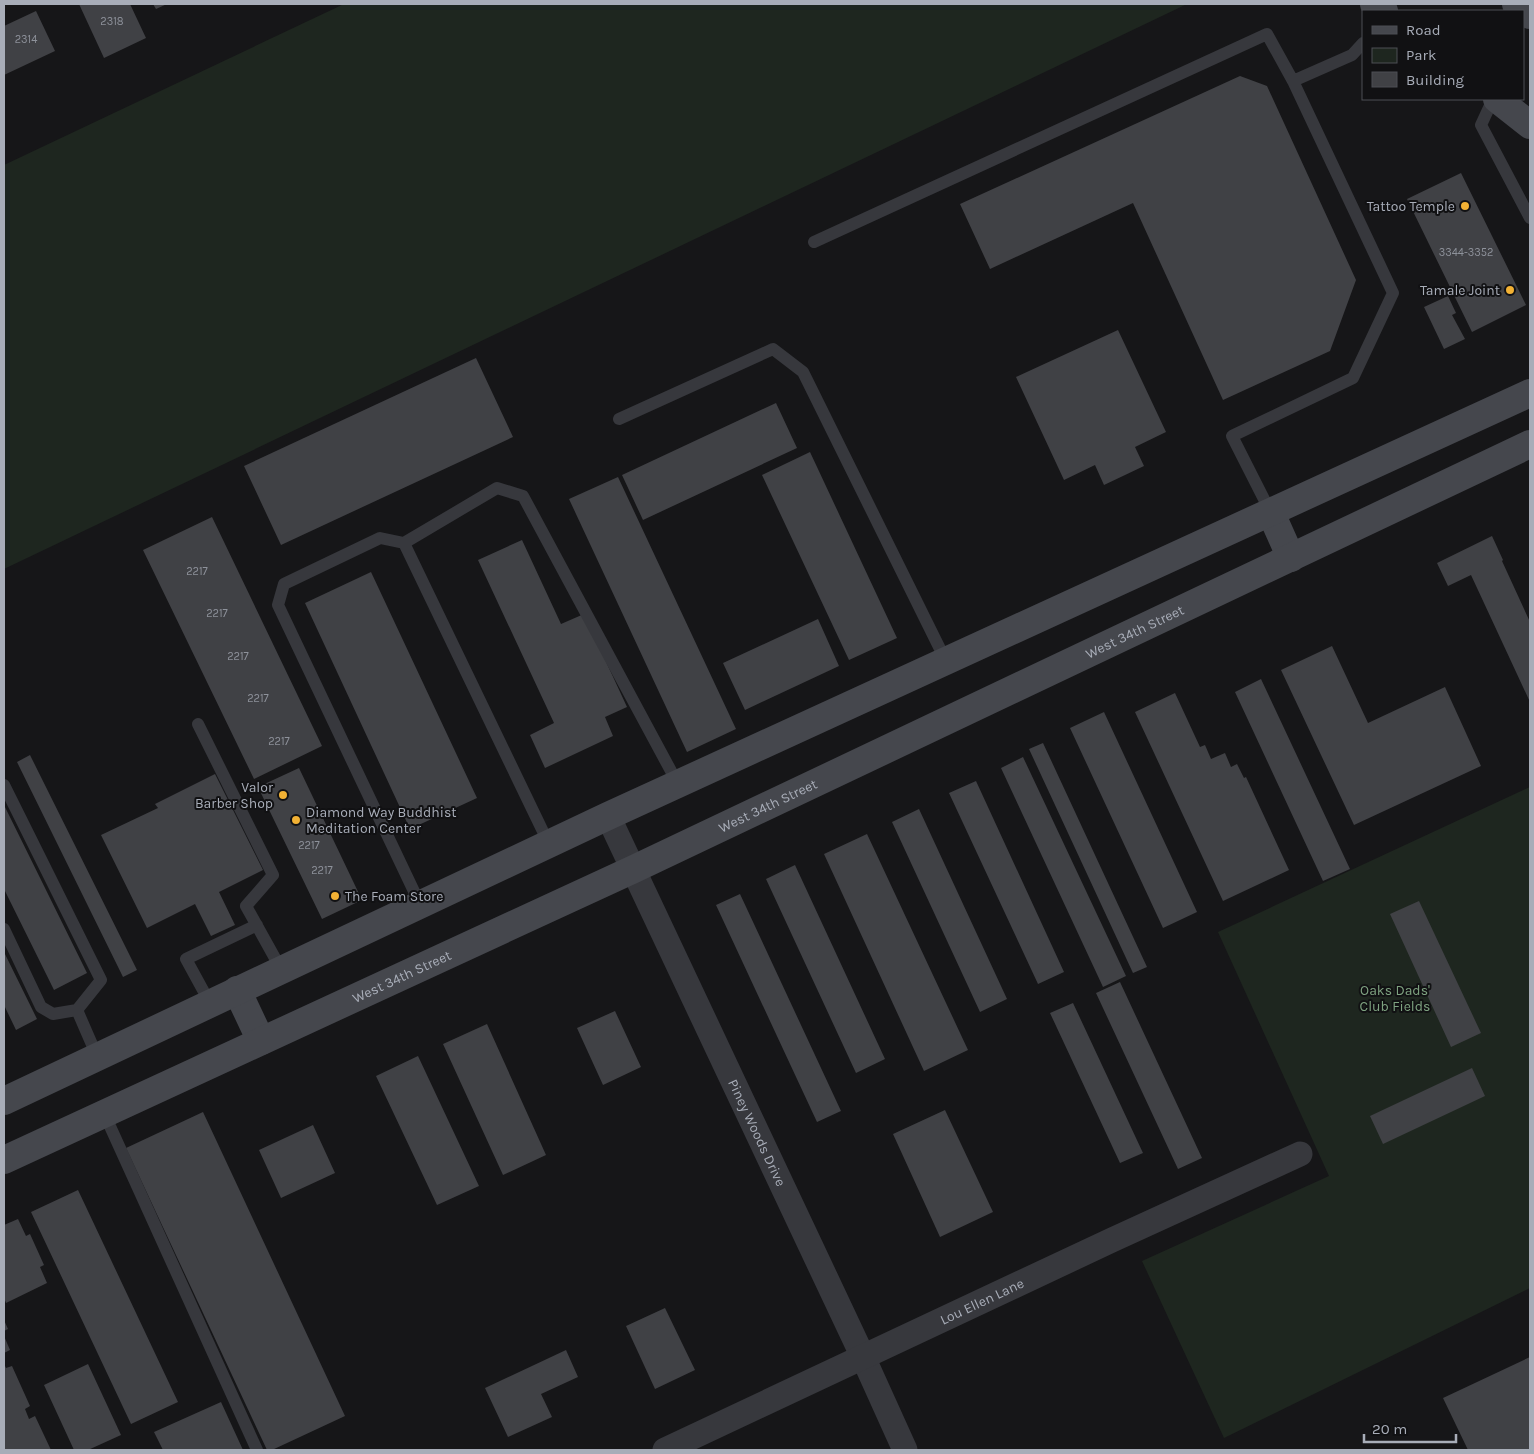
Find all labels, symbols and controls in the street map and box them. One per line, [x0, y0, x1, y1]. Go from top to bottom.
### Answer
legend [1362, 10, 1524, 100]
house number: 2318 [100, 15, 124, 28]
text: Road [1406, 21, 1441, 39]
house number: 2314 [15, 33, 37, 46]
text: Park [1406, 46, 1436, 64]
text: Building [1406, 71, 1464, 89]
place label: Tattoo Temple [1367, 198, 1455, 215]
marker: Tattoo Temple [1459, 200, 1471, 212]
house number: 3344-3352 [1439, 246, 1493, 259]
place label: Tamale Joint [1420, 282, 1500, 299]
marker: Tamale Joint [1504, 284, 1516, 296]
house number: 2217 [186, 565, 208, 578]
street label: West 34th Street [1083, 601, 1186, 662]
house number: 2217 [206, 607, 228, 620]
house number: 2217 [227, 650, 249, 663]
house number: 2217 [247, 692, 269, 705]
house number: 2217 [268, 735, 290, 748]
street label: West 34th Street [716, 775, 820, 836]
place label: Valor Barber Shop [195, 779, 274, 812]
marker: Valor Barber Shop [277, 789, 289, 801]
place label: Diamond Way Buddhist Meditation Center [306, 804, 457, 837]
marker: Diamond Way Buddhist Meditation Center [290, 814, 302, 826]
house number: 2217 [298, 839, 320, 852]
house number: 2217 [311, 864, 333, 877]
place label: The Foam Store [345, 888, 443, 905]
marker: The Foam Store [329, 890, 341, 902]
street label: West 34th Street [350, 946, 454, 1006]
park label: Oaks Dads' Club Fields [1360, 982, 1430, 1015]
street label: Piney Woods Drive [725, 1076, 790, 1189]
street label: Lou Ellen Lane [937, 1274, 1026, 1328]
scale bar [1364, 1412, 1456, 1444]
text: 20 m [1372, 1420, 1407, 1438]

